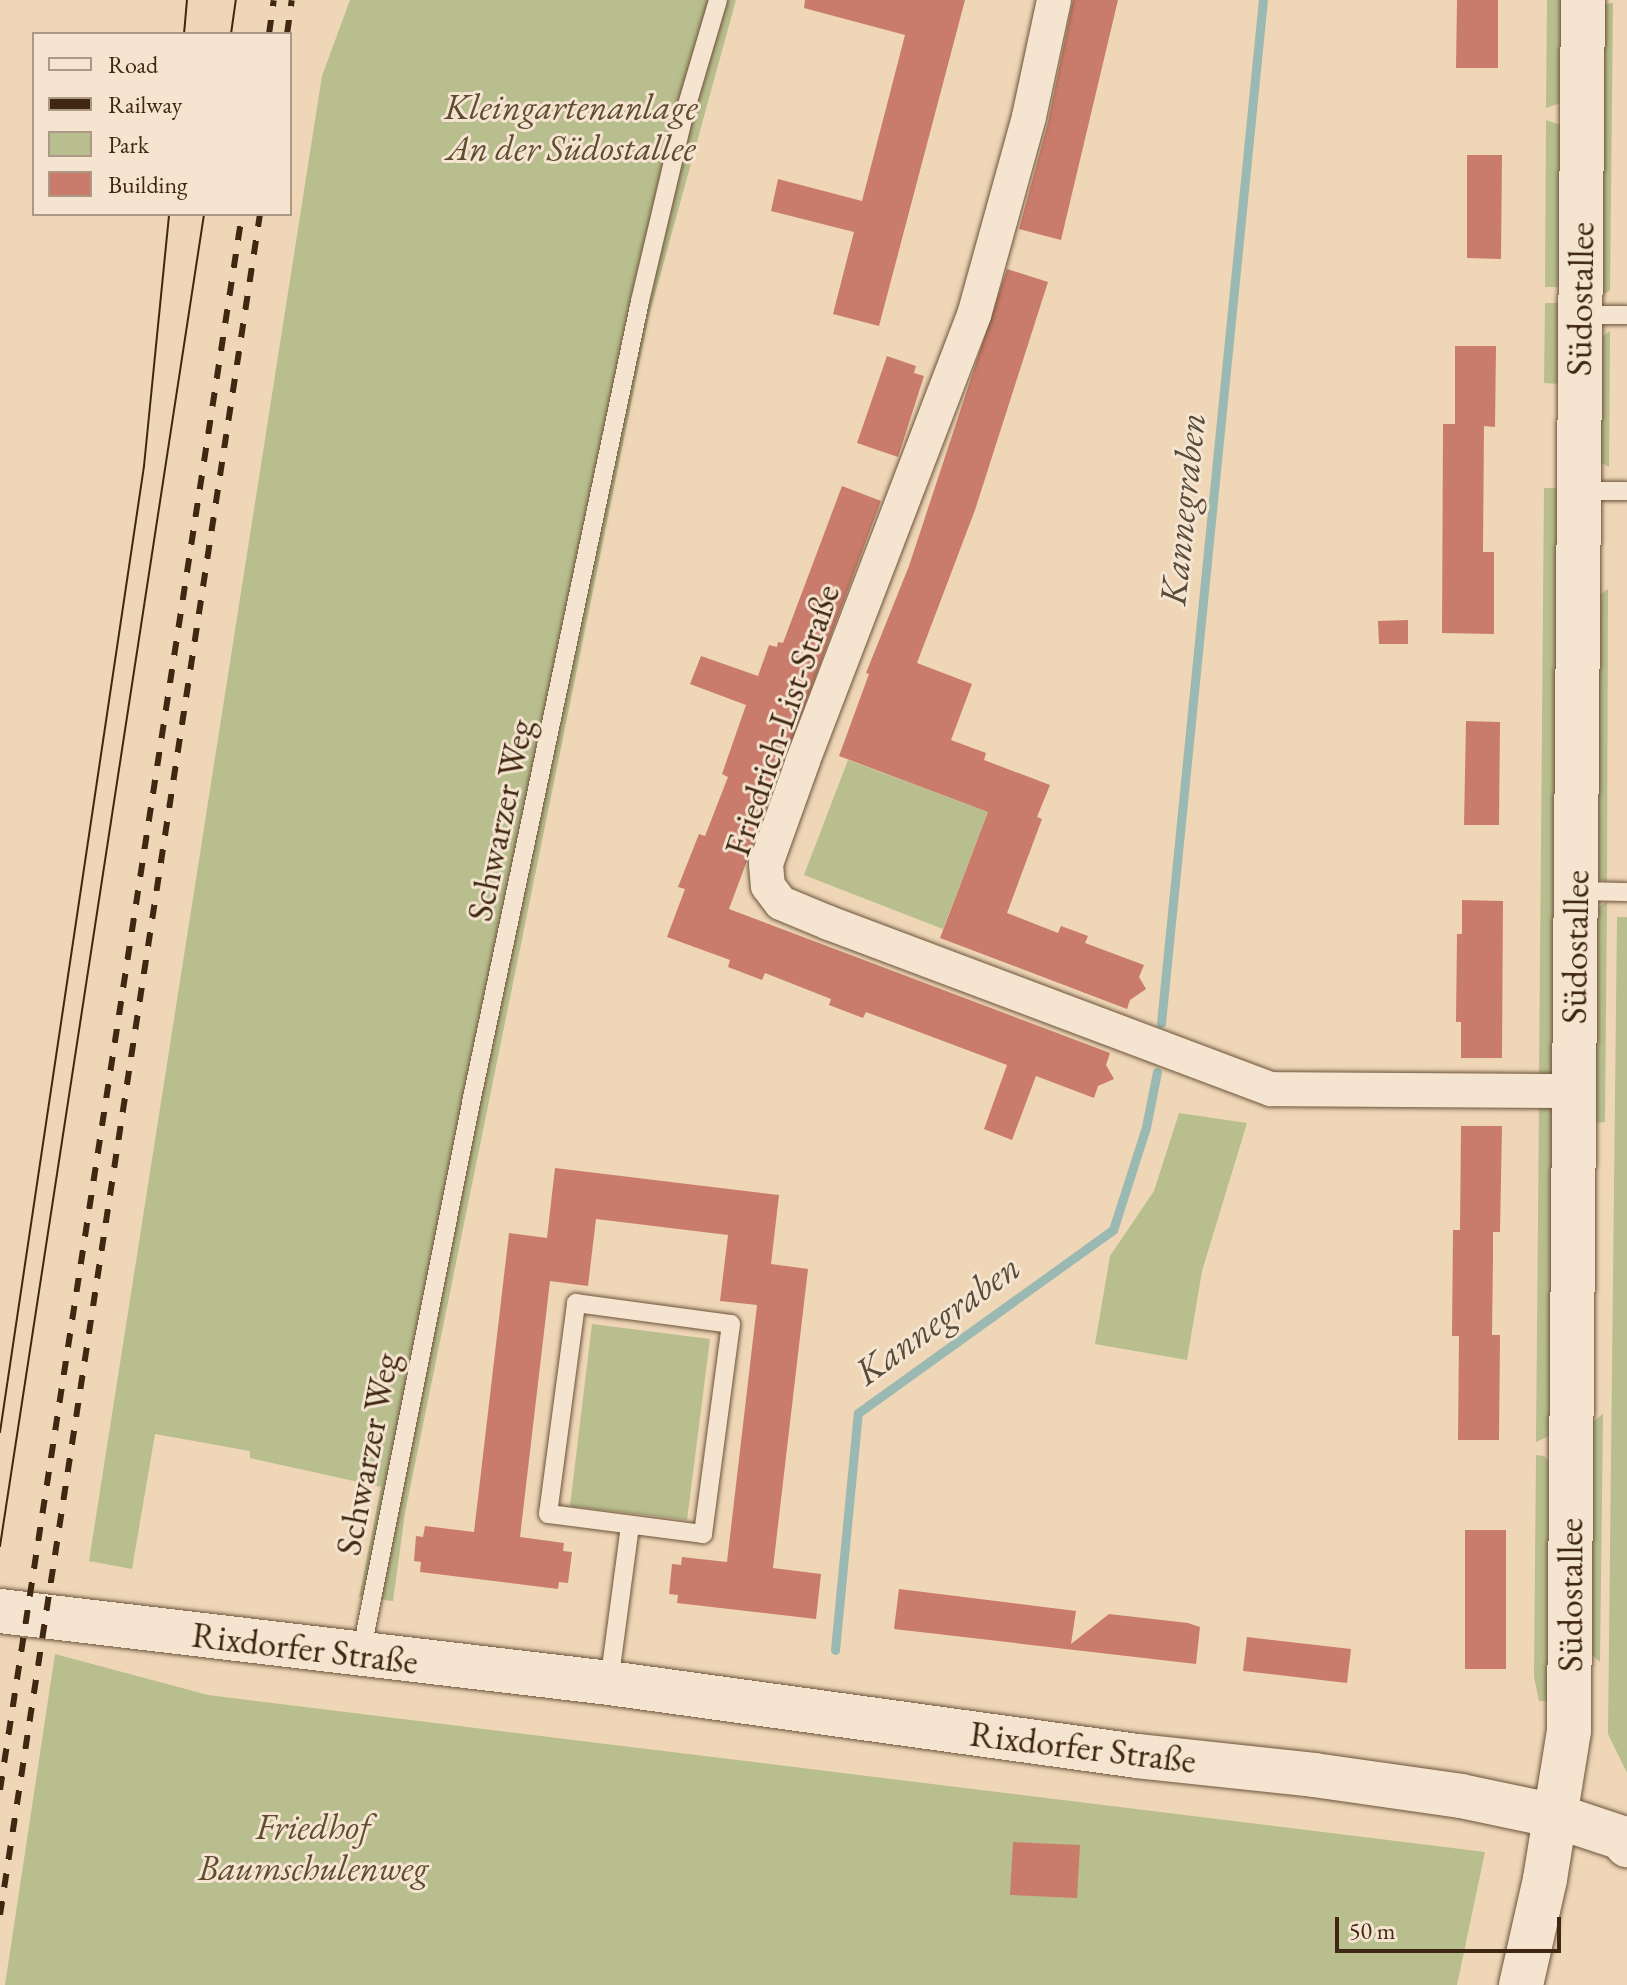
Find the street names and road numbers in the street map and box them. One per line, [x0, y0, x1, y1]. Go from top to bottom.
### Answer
street label: Südostallee [1557, 222, 1603, 376]
street label: Friedrich-List-Straße [715, 579, 849, 861]
street label: Schwarzer Weg [458, 715, 542, 925]
street label: Südostallee [1552, 870, 1598, 1024]
street label: Schwarzer Weg [326, 1349, 408, 1559]
street label: Südostallee [1548, 1518, 1592, 1672]
street label: Rixdorfer Straße [189, 1613, 421, 1683]
street label: Rixdorfer Straße [967, 1712, 1199, 1782]

